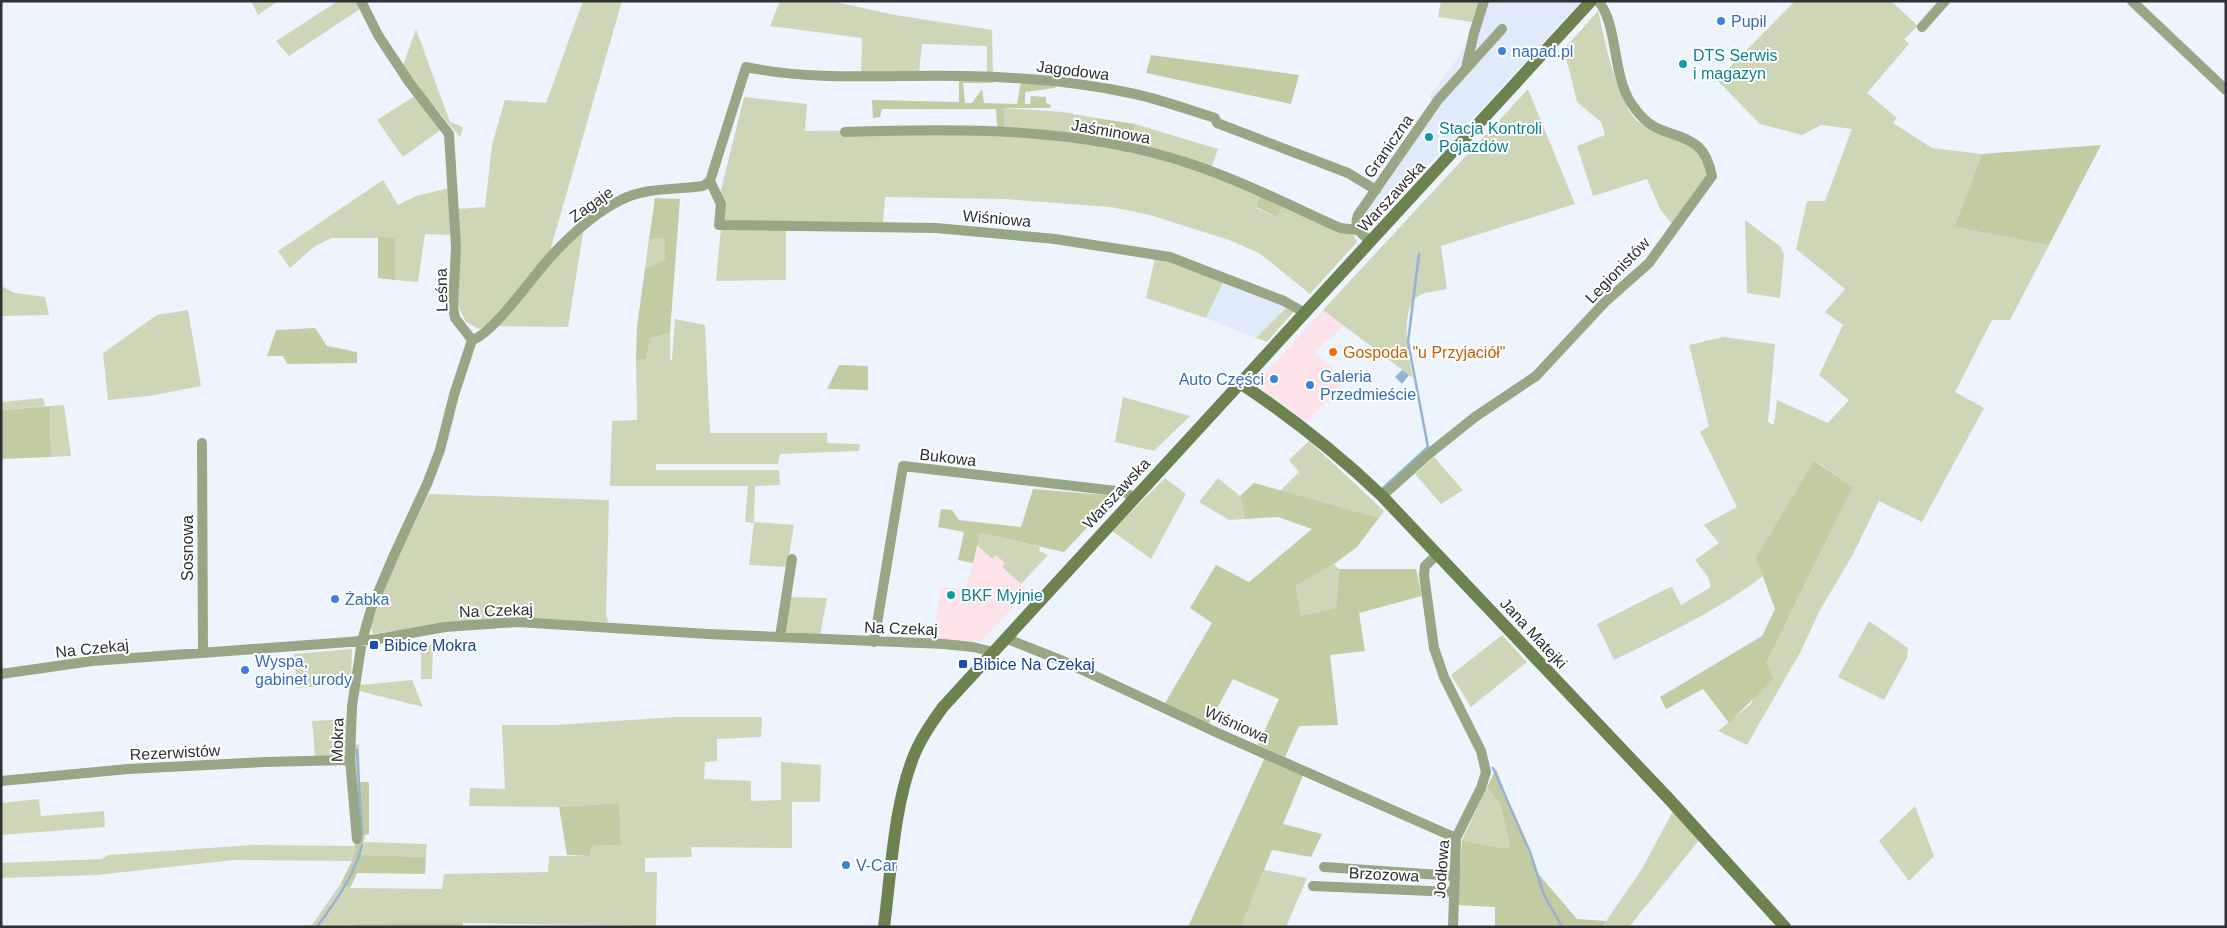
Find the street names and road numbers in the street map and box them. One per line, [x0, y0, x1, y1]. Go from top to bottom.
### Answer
street label: Jagodowa [1036, 58, 1110, 83]
street label: Graniczna [1361, 111, 1416, 181]
street label: Jaśminowa [1070, 116, 1152, 147]
street label: Warszawska [1354, 158, 1428, 235]
street label: Zagaje [566, 183, 616, 225]
street label: Wiśniowa [962, 207, 1032, 230]
street label: Legionistów [1582, 234, 1653, 307]
street label: Leśna [433, 268, 450, 312]
street label: Bukowa [919, 446, 977, 469]
street label: Warszawska [1079, 455, 1153, 532]
street label: Sosnowa [179, 515, 196, 581]
street label: Jana Matejki [1497, 595, 1570, 672]
street label: Na Czekaj [459, 601, 533, 620]
street label: Na Czekaj [864, 619, 938, 638]
street label: Na Czekaj [54, 636, 130, 661]
street label: Wiśniowa [1202, 703, 1272, 746]
street label: Mokra [329, 718, 346, 762]
street label: Rezerwistów [129, 742, 221, 763]
street label: Jodłowa [1431, 839, 1452, 899]
street label: Brzozowa [1348, 864, 1420, 885]

